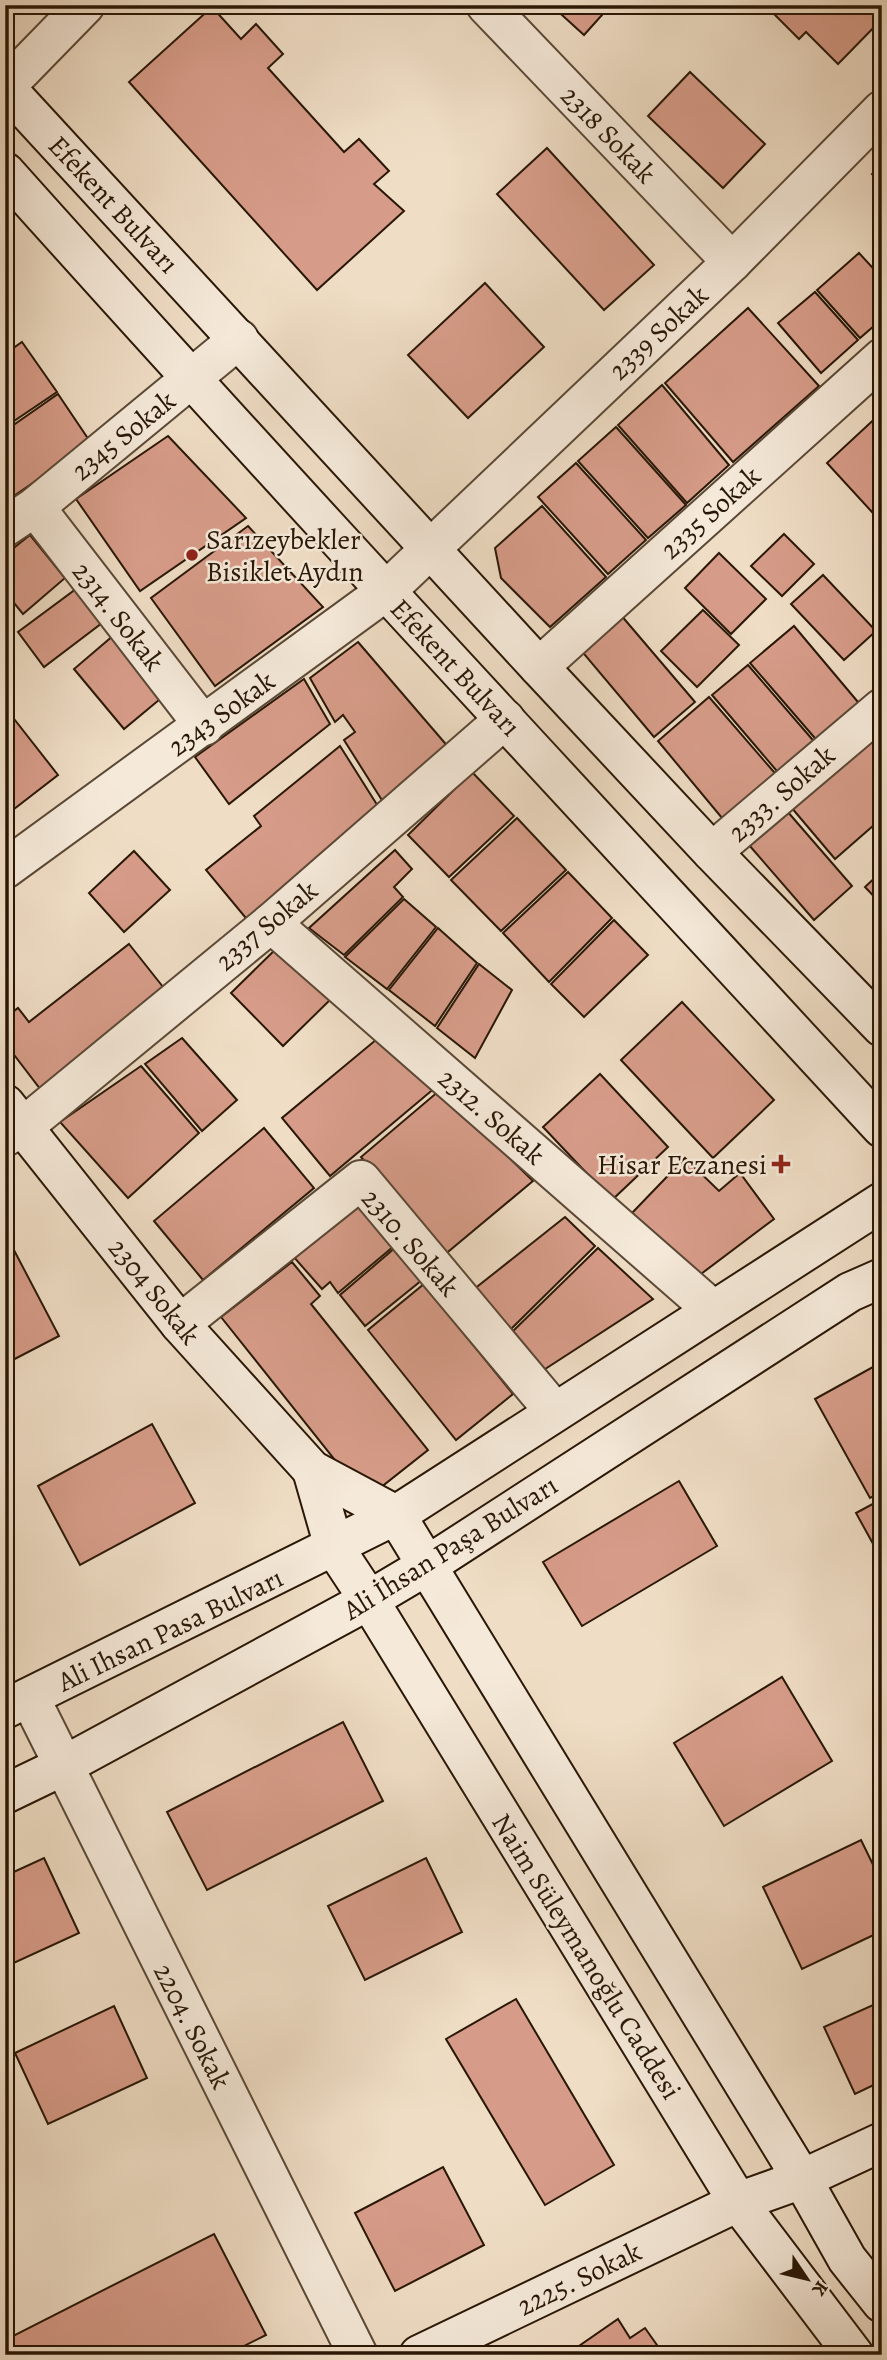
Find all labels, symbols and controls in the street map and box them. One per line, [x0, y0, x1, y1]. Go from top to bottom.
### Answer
street label: 2318 Sokak [552, 78, 664, 192]
street label: Efekent Bulvarı [39, 127, 187, 282]
street label: 2339 Sokak [601, 277, 717, 389]
street label: 2345 Sokak [64, 382, 184, 489]
street label: 2335 Sokak [652, 458, 769, 568]
place label: Sarızeybekler Bisiklet Aydın [206, 521, 364, 591]
marker: Sarızeybekler Bisiklet Aydın [184, 547, 200, 563]
street label: 2314. Sokak [63, 554, 173, 679]
street label: Efekent Bulvarı [381, 590, 529, 745]
street label: 2343 Sokak [161, 662, 283, 765]
street label: 2333. Sokak [720, 737, 843, 851]
street label: 2337 Sokak [208, 872, 326, 980]
street label: 2312. Sokak [430, 1060, 553, 1174]
place label: Hisar Eczanesi [597, 1146, 767, 1184]
marker: Hisar Eczanesi [773, 1156, 789, 1172]
street label: 2310. Sokak [353, 1181, 468, 1305]
street label: 2304 Sokak [100, 1230, 209, 1353]
street label: Ali İhsan Paşa Bulvarı [335, 1466, 565, 1630]
street label: Ali Ihsan Pasa Bulvarı [50, 1559, 290, 1701]
street label: Naim Süleymanoğlu Caddesi [482, 1806, 690, 2107]
street label: 2204. Sokak [144, 1957, 240, 2096]
street label: 2225. Sokak [511, 2232, 648, 2325]
north arrow [772, 2244, 842, 2314]
text: K [806, 2276, 834, 2301]

